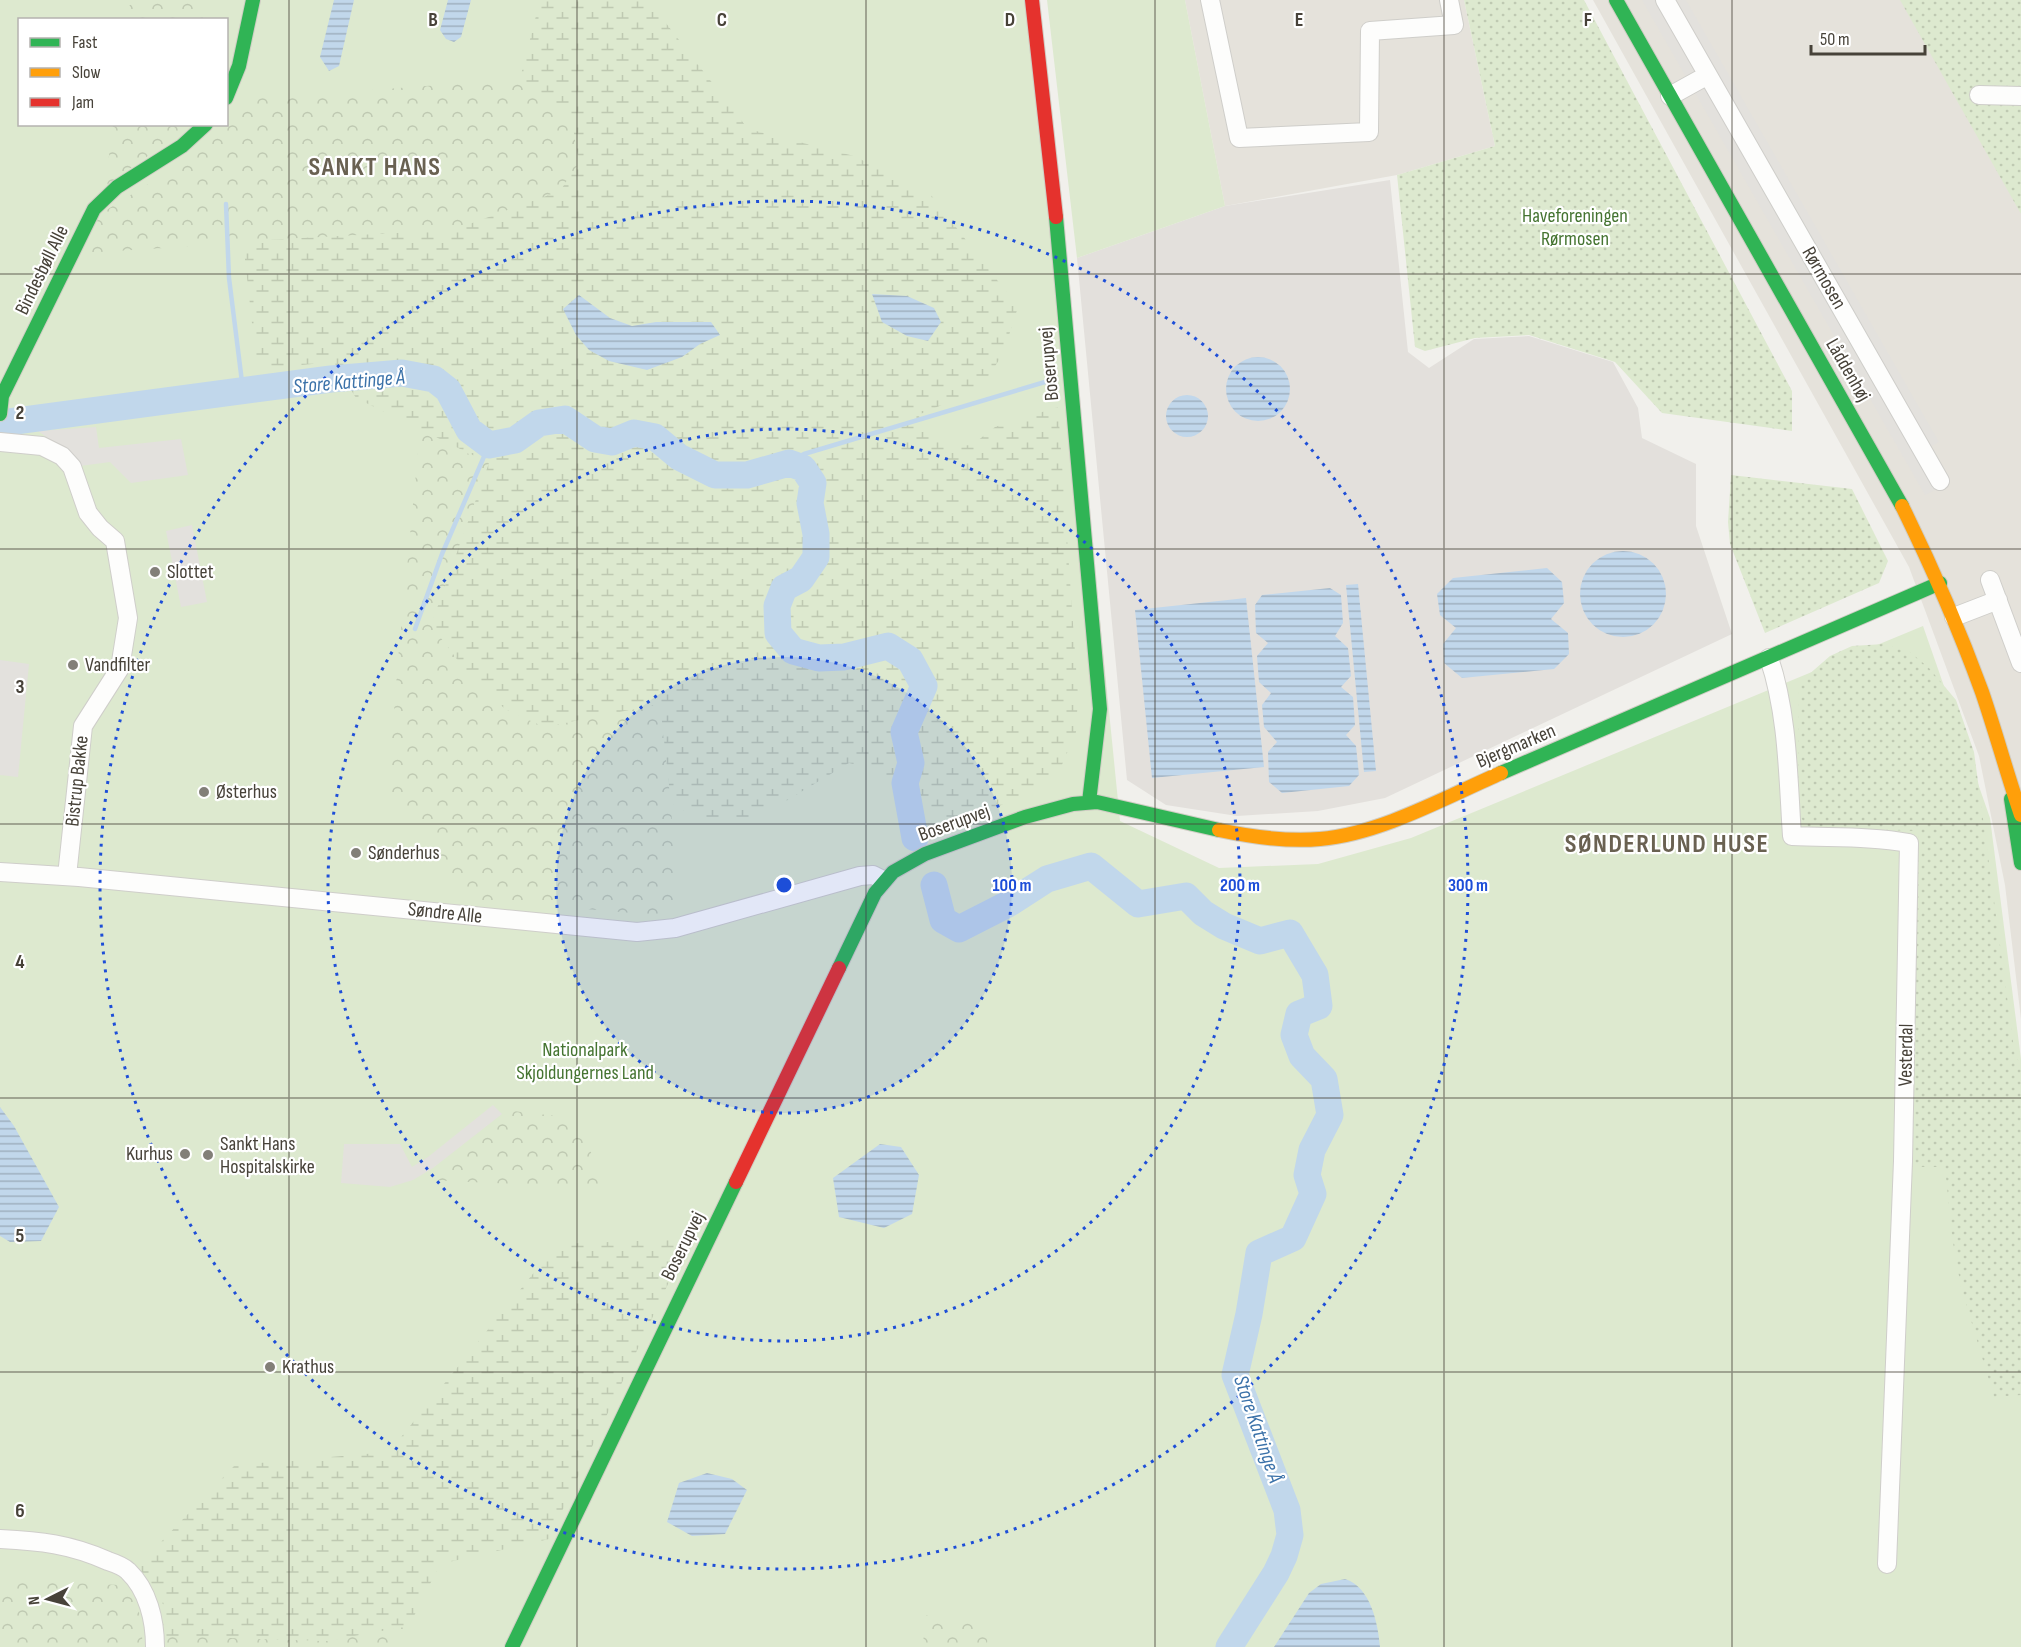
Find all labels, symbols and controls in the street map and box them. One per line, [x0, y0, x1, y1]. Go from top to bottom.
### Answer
text: B [428, 8, 438, 32]
text: C [717, 8, 727, 32]
text: D [1005, 8, 1015, 32]
text: E [1295, 8, 1303, 32]
text: F [1584, 8, 1592, 32]
legend [18, 18, 228, 126]
scale bar [1811, 18, 1925, 56]
text: 50 m [1820, 29, 1850, 50]
text: Fast [72, 32, 98, 53]
text: Slow [72, 62, 101, 83]
text: Jam [71, 92, 94, 113]
district label: SANKT HANS [308, 152, 442, 183]
park label: Haveforeningen Rørmosen [1522, 204, 1628, 251]
street label: Bindesbøll Alle [10, 221, 74, 319]
street label: Rørmosen [1797, 243, 1851, 313]
street label: Boserupvej [1034, 326, 1064, 402]
street label: Låddenhøj [1820, 334, 1876, 406]
water label: Store Kattinge Å [292, 365, 406, 399]
text: 2 [16, 401, 24, 425]
place label: Slottet [167, 560, 214, 584]
marker: Slottet [148, 565, 162, 579]
place label: Vandfilter [85, 653, 150, 677]
marker: Vandfilter [66, 658, 80, 672]
text: 3 [16, 675, 25, 699]
street label: Bjergmarken [1473, 719, 1559, 773]
street label: Bistrup Bakke [60, 734, 94, 828]
place label: Østerhus [216, 780, 277, 804]
marker: Østerhus [197, 785, 211, 799]
street label: Boserupvej [915, 799, 993, 847]
district label: SØNDERLUND HUSE [1565, 829, 1769, 860]
place label: Sønderhus [368, 841, 440, 865]
marker: Sønderhus [349, 846, 363, 860]
centre of rings [774, 875, 794, 895]
text: 100 m [993, 875, 1032, 896]
text: 200 m [1220, 875, 1260, 896]
text: 300 m [1448, 875, 1488, 896]
street label: Søndre Alle [407, 897, 483, 929]
text: 4 [15, 950, 25, 974]
street label: Vesterdal [1893, 1023, 1919, 1087]
park label: Nationalpark Skjoldungernes Land [516, 1038, 654, 1085]
place label: Sankt Hans Hospitalskirke [220, 1132, 315, 1179]
place label: Kurhus [126, 1142, 173, 1166]
marker: Kurhus [178, 1147, 192, 1161]
marker: Sankt Hans Hospitalskirke [201, 1148, 215, 1162]
street label: Boserupvej [656, 1208, 710, 1284]
text: 5 [16, 1224, 25, 1248]
place label: Krathus [282, 1355, 334, 1379]
marker: Krathus [263, 1360, 277, 1374]
water label: Store Kattinge Å [1228, 1372, 1288, 1486]
text: 6 [15, 1499, 25, 1523]
north arrow [18, 1569, 78, 1629]
text: N [25, 1595, 44, 1606]

